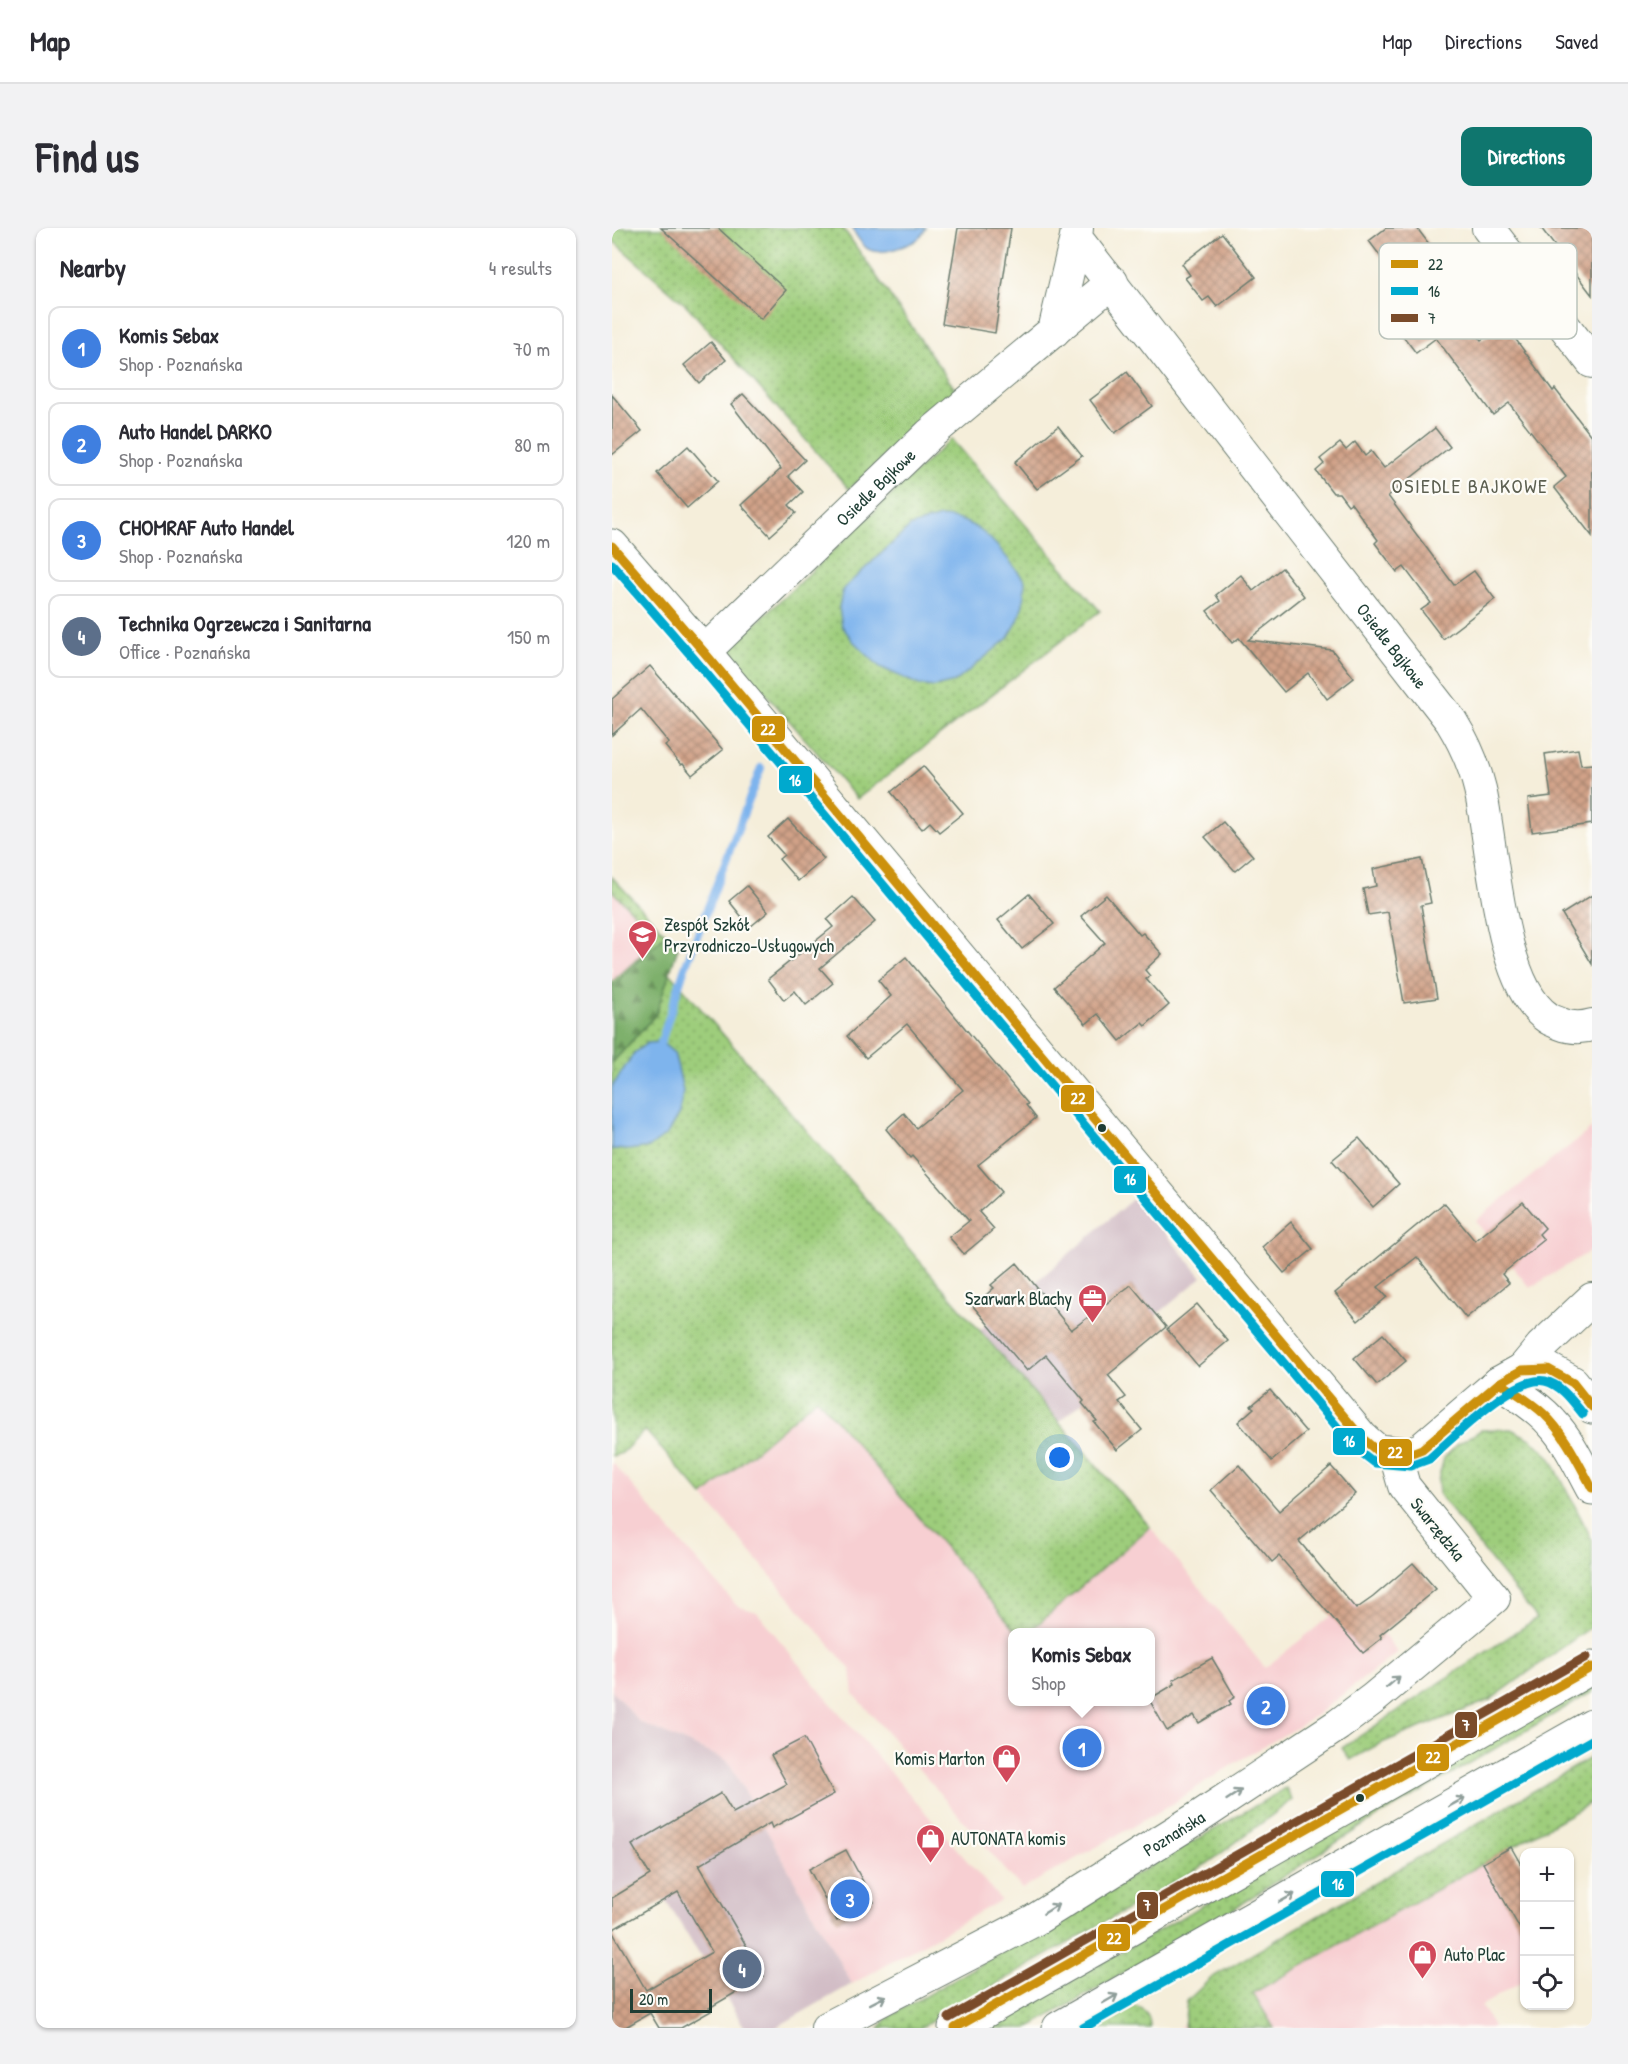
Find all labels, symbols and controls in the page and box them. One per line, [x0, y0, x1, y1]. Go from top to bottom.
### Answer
text: Map [30, 22, 70, 60]
text: Map [1382, 27, 1412, 56]
text: Directions [1445, 27, 1522, 56]
text: Saved [1555, 27, 1598, 56]
button: Directions [1461, 127, 1592, 186]
text: Find us [36, 128, 139, 185]
legend [1379, 243, 1577, 339]
text: Nearby [60, 250, 126, 285]
text: 22 [1428, 253, 1443, 275]
text: 4 results [489, 254, 552, 281]
text: 16 [1428, 280, 1440, 302]
text: 7 [1428, 307, 1436, 329]
text: Komis Sebax [119, 320, 219, 350]
text: 1 [78, 335, 85, 362]
text: 70 m [513, 335, 550, 362]
text: Shop · Poznańska [119, 350, 242, 377]
text: Auto Handel DARKO [119, 416, 272, 446]
text: 2 [77, 431, 86, 458]
text: 80 m [514, 431, 550, 458]
street label: Osiedle Bajkowe [830, 442, 921, 531]
text: Shop · Poznańska [119, 446, 242, 473]
district label: OSIEDLE BAJKOWE [1392, 472, 1548, 499]
text: CHOMRAF Auto Handel [119, 512, 294, 542]
text: 3 [77, 527, 86, 554]
text: 120 m [506, 527, 550, 554]
text: Shop · Poznańska [119, 542, 242, 569]
street label: Osiedle Bajkowe [1351, 598, 1434, 693]
text: Technika Ogrzewcza i Sanitarna [119, 608, 371, 638]
text: 4 [78, 623, 85, 650]
text: 150 m [507, 623, 550, 650]
text: Office · Poznańska [119, 638, 250, 665]
line badge: 22 [751, 715, 786, 743]
text: 22 [761, 718, 776, 740]
line badge: 16 [778, 765, 813, 794]
text: 16 [789, 769, 802, 791]
place label: Zespół Szkół Przyrodniczo-Usługowych [664, 912, 835, 958]
school or university icon: Zespół Szkół Przyrodniczo-Usługowych [627, 918, 659, 960]
line badge: 22 [1060, 1084, 1095, 1113]
text: 22 [1071, 1087, 1086, 1109]
unlabelled marker [1096, 1122, 1108, 1134]
line badge: 16 [1113, 1165, 1147, 1194]
text: 16 [1124, 1168, 1137, 1190]
office icon: Szarwark Blachy [1077, 1282, 1109, 1324]
place label: Szarwark Blachy [965, 1286, 1072, 1311]
line badge: 16 [1332, 1427, 1366, 1456]
text: 16 [1343, 1430, 1356, 1452]
line badge: 22 [1378, 1438, 1413, 1467]
text: 22 [1388, 1441, 1403, 1463]
your location [1045, 1443, 1074, 1472]
street label: Swarzędzka [1405, 1492, 1471, 1566]
popup [1008, 1628, 1155, 1706]
text: Komis Sebax [1031, 1639, 1132, 1669]
text: Shop [1031, 1669, 1066, 1696]
one-way arrow [1385, 1675, 1400, 1689]
pin: 2 [1246, 1684, 1286, 1728]
line badge: 7 [1454, 1711, 1478, 1739]
text: 7 [1461, 1714, 1470, 1736]
pin: 1 [1062, 1726, 1102, 1771]
shop icon: Komis Marton [990, 1742, 1022, 1784]
line badge: 22 [1416, 1743, 1450, 1772]
place label: Komis Marton [895, 1746, 985, 1771]
text: 22 [1426, 1746, 1441, 1768]
one-way arrow [1225, 1788, 1242, 1800]
unlabelled marker [1354, 1792, 1366, 1804]
one-way arrow [1448, 1796, 1465, 1808]
street label: Poznańska [1138, 1804, 1209, 1862]
shop icon: AUTONATA komis [914, 1822, 946, 1864]
place label: AUTONATA komis [951, 1826, 1066, 1851]
map controls [1520, 1848, 1574, 2010]
button: + [1520, 1848, 1574, 1902]
line badge: 16 [1320, 1870, 1355, 1898]
text: 16 [1332, 1873, 1345, 1895]
pin: 3 [830, 1876, 870, 1922]
line badge: 7 [1136, 1891, 1159, 1920]
one-way arrow [1278, 1892, 1296, 1903]
text: 7 [1142, 1894, 1151, 1916]
button: − [1520, 1902, 1574, 1956]
one-way arrow [1042, 1903, 1059, 1915]
line badge: 22 [1097, 1923, 1131, 1952]
text: 22 [1107, 1927, 1122, 1949]
shop icon: Auto Plac [1407, 1938, 1439, 1980]
place label: Auto Plac [1444, 1942, 1505, 1967]
pin: 4 [722, 1946, 762, 1992]
button: locate [1520, 1956, 1574, 2010]
scale bar [630, 1986, 712, 2014]
text: 20 m [639, 1988, 668, 2010]
one-way arrow [1101, 1993, 1118, 2005]
one-way arrow [869, 1994, 887, 2005]

